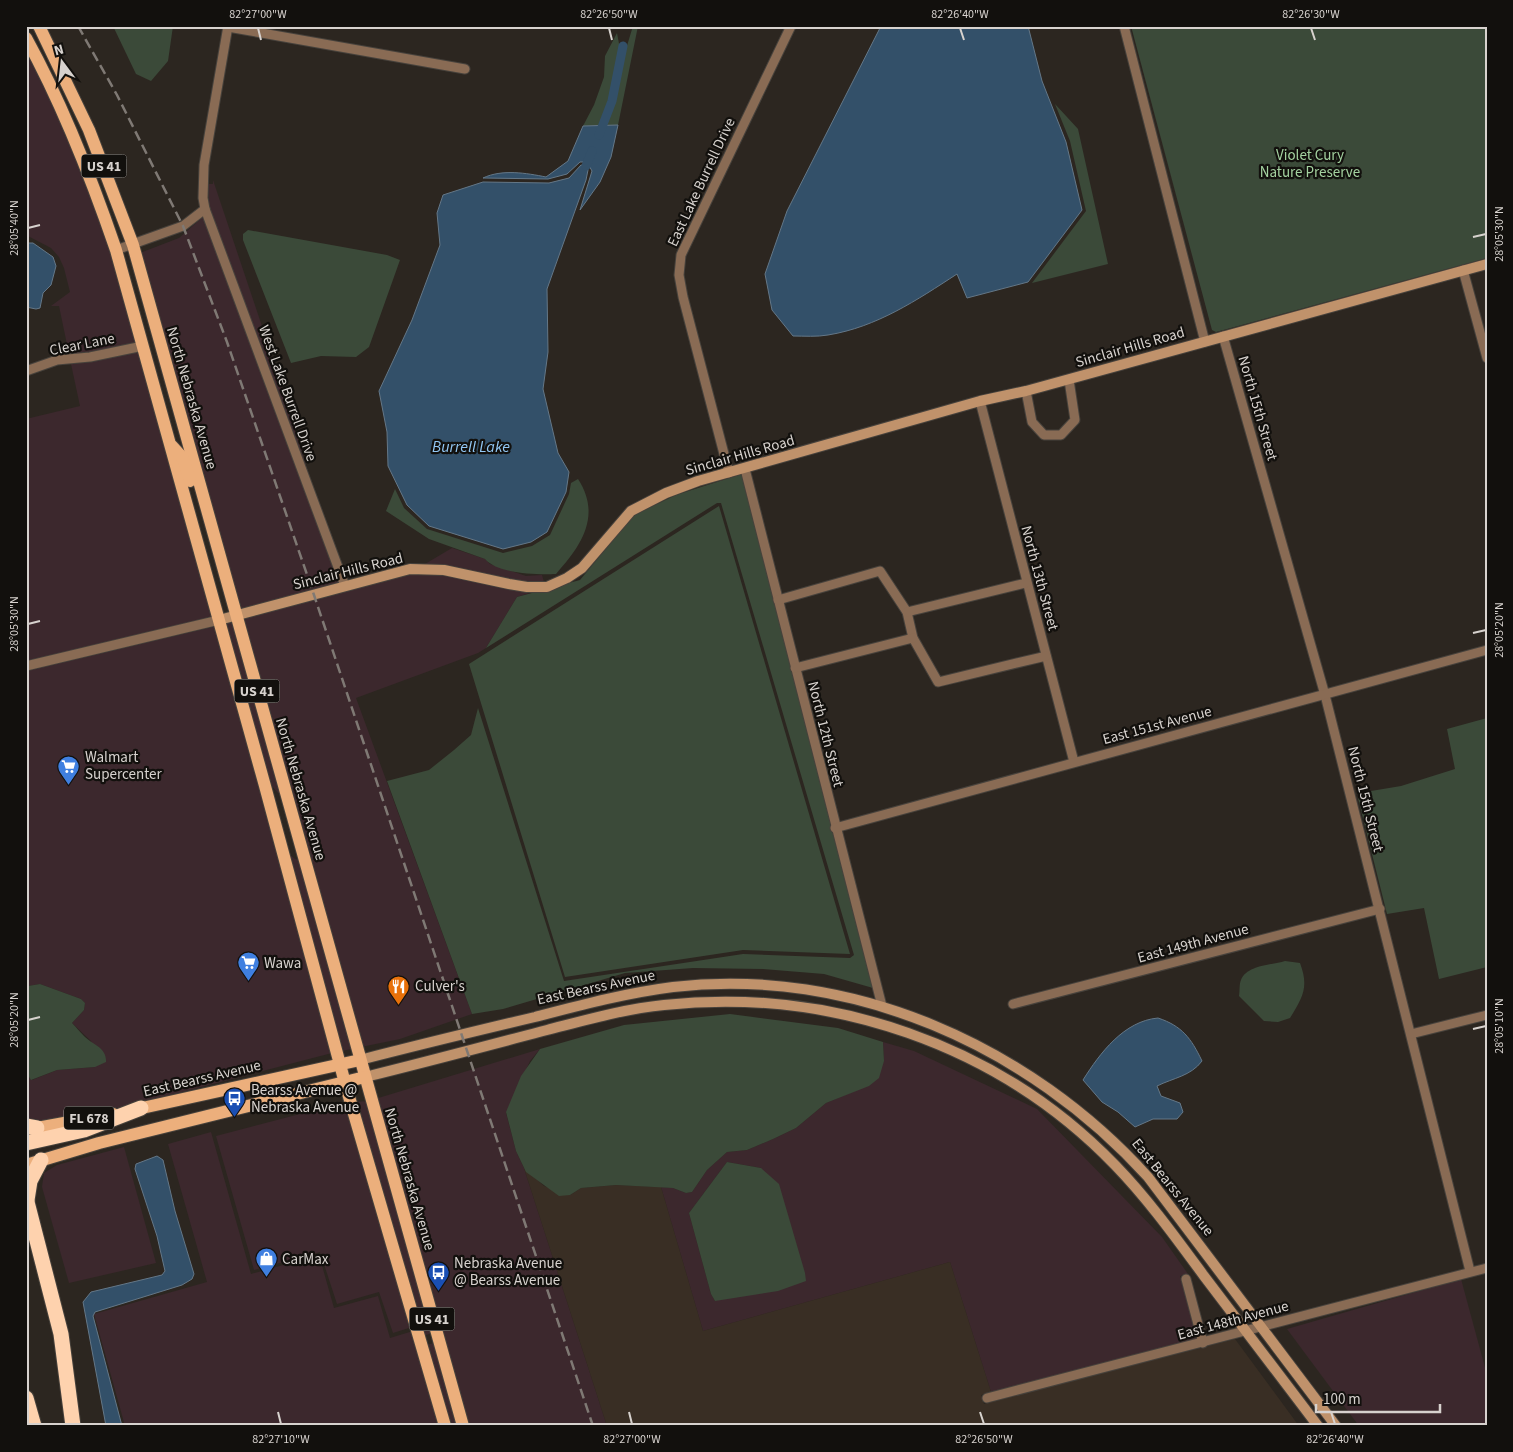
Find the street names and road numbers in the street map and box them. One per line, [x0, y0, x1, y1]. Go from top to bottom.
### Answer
street label: East Lake Burrell Drive [662, 114, 741, 250]
road number: US 41 [82, 154, 126, 178]
street label: West Lake Burrell Drive [253, 322, 322, 464]
street label: Sinclair Hills Road [1073, 322, 1187, 373]
street label: North Nebraska Avenue [161, 324, 222, 472]
street label: Clear Lane [48, 328, 116, 361]
street label: North 15th Street [1233, 353, 1282, 463]
street label: Sinclair Hills Road [683, 430, 797, 481]
street label: North 13th Street [1015, 523, 1064, 633]
street label: Sinclair Hills Road [291, 548, 405, 595]
road number: US 41 [234, 679, 280, 702]
street label: North 12th Street [802, 679, 849, 789]
street label: East 151st Avenue [1100, 701, 1214, 750]
street label: North Nebraska Avenue [270, 715, 331, 863]
street label: North 15th Street [1342, 744, 1389, 854]
street label: East 149th Avenue [1135, 919, 1251, 968]
street label: East Bearss Avenue [535, 965, 657, 1010]
street label: East Bearss Avenue [141, 1055, 263, 1102]
street label: North Nebraska Avenue [379, 1105, 440, 1253]
road number: FL 678 [64, 1106, 114, 1130]
street label: East Bearss Avenue [1127, 1134, 1219, 1241]
street label: East 148th Avenue [1175, 1296, 1291, 1345]
road number: US 41 [410, 1308, 454, 1330]

